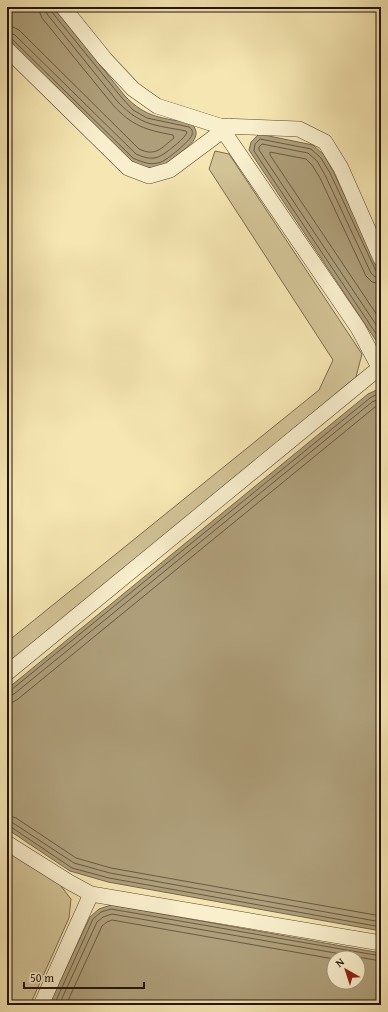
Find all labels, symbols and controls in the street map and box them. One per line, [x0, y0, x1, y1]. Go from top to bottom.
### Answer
north arrow [326, 950, 366, 990]
text: N [332, 953, 348, 971]
scale bar [24, 964, 144, 990]
text: 50 m [30, 969, 54, 986]

